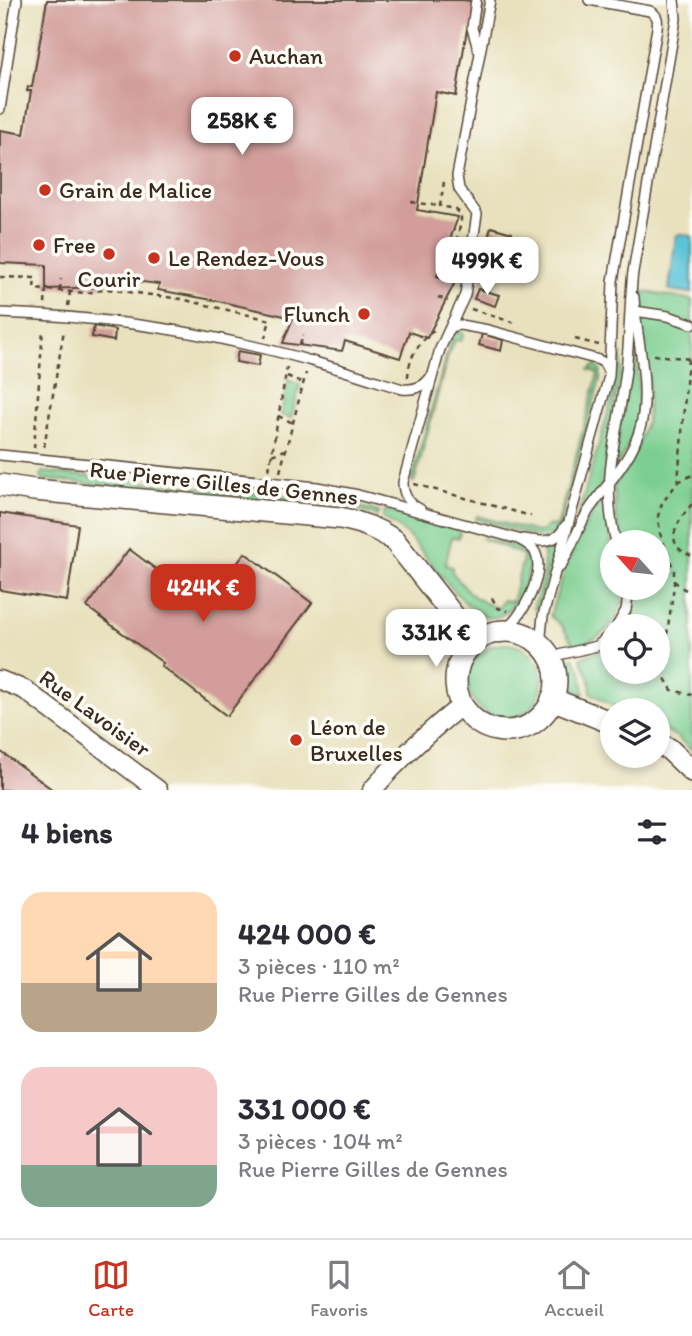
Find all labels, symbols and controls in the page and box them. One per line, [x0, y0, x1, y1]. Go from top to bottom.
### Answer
place label: Auchan [249, 42, 323, 70]
marker: Auchan [227, 48, 243, 64]
pin: 258K € [185, 97, 299, 157]
text: 258K € [207, 106, 277, 134]
place label: Grain de Malice [59, 176, 212, 204]
marker: Grain de Malice [37, 182, 53, 198]
place label: Free [53, 231, 96, 259]
marker: Free [31, 237, 47, 253]
pin: 499K € [430, 238, 544, 297]
place label: Le Rendez-Vous [168, 244, 324, 272]
marker: Courir [101, 246, 117, 262]
text: 499K € [452, 246, 522, 274]
marker: Le Rendez-Vous [146, 250, 162, 266]
place label: Courir [78, 265, 141, 293]
place label: Flunch [284, 300, 351, 328]
marker: Flunch [356, 306, 372, 322]
street label: Rue Pierre Gilles de Gennes [88, 455, 360, 511]
north arrow [600, 530, 670, 600]
map controls [600, 530, 670, 768]
pin: 424K € [146, 564, 260, 624]
text: 424K € [167, 573, 239, 601]
pin: 331K € [379, 610, 493, 669]
button: locate [600, 614, 670, 684]
text: 331K € [402, 618, 470, 646]
street label: Rue Lavoisier [34, 663, 156, 763]
button: layers [600, 698, 670, 768]
place label: Léon de Bruxelles [310, 713, 403, 767]
marker: Léon de Bruxelles [288, 732, 304, 748]
icon: filters [633, 813, 671, 851]
text: 4 biens [21, 814, 113, 851]
text: 424 000 € [238, 915, 376, 952]
icon: home [77, 920, 161, 1004]
text: 3 pièces · 110 m² [238, 952, 400, 980]
text: Rue Pierre Gilles de Gennes [238, 980, 508, 1008]
text: 331 000 € [238, 1090, 371, 1127]
icon: home [77, 1095, 161, 1179]
text: 3 pièces · 104 m² [238, 1127, 403, 1155]
text: Rue Pierre Gilles de Gennes [238, 1155, 508, 1183]
tab: Carte [88, 1256, 134, 1321]
tab: Favoris [310, 1256, 368, 1321]
tab: Accueil [544, 1256, 604, 1321]

